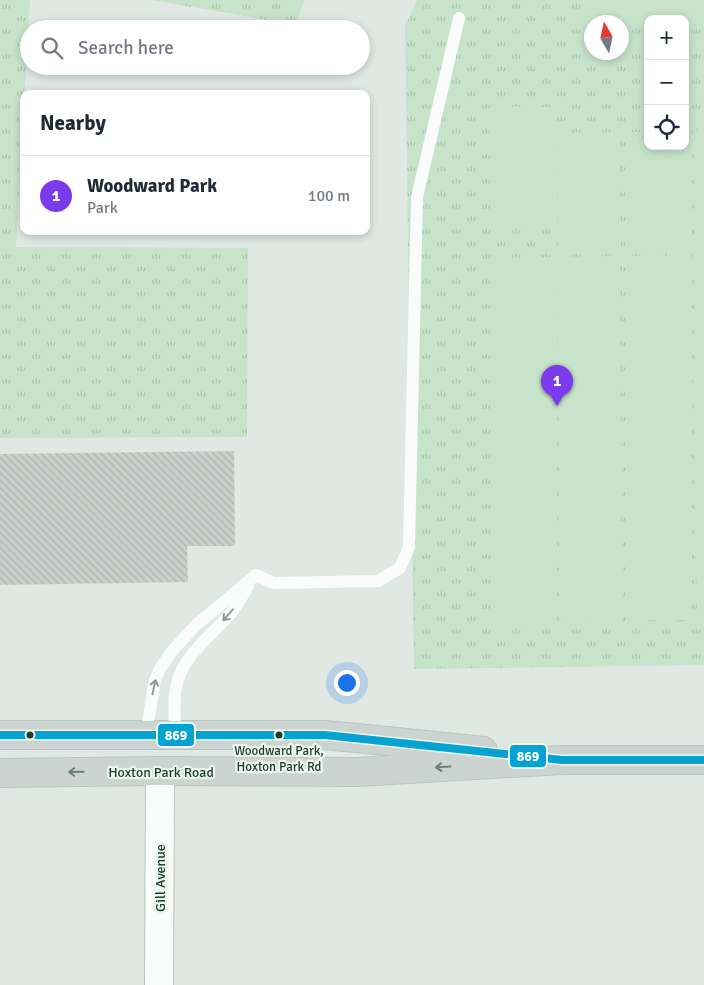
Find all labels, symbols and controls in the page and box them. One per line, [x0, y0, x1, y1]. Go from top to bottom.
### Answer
north arrow [584, 15, 629, 60]
map controls [644, 15, 689, 150]
button: + [644, 15, 689, 60]
search box [20, 20, 370, 75]
icon: search [38, 34, 66, 62]
text: Search here [78, 36, 174, 60]
button: − [644, 60, 689, 105]
button: locate [644, 105, 689, 150]
text: Nearby [40, 110, 106, 136]
text: Woodward Park [87, 174, 217, 198]
text: 1 [52, 186, 60, 206]
text: 100 m [308, 186, 350, 206]
text: Park [87, 198, 118, 218]
pin: 1 [541, 365, 573, 406]
one-way arrow [223, 608, 234, 621]
your location [334, 670, 360, 696]
one-way arrow [150, 679, 159, 695]
line badge: 869 [157, 723, 195, 747]
text: 869 [165, 727, 188, 744]
unlabelled marker [25, 730, 35, 740]
marker: Woodward Park, Hoxton Park Rd [274, 730, 284, 740]
place label: Woodward Park, Hoxton Park Rd [234, 743, 324, 775]
line badge: 869 [509, 744, 547, 768]
text: 869 [517, 748, 540, 765]
one-way arrow [435, 762, 451, 771]
street label: Hoxton Park Road [108, 764, 214, 781]
one-way arrow [68, 767, 84, 777]
street label: Gill Avenue [152, 844, 169, 912]

